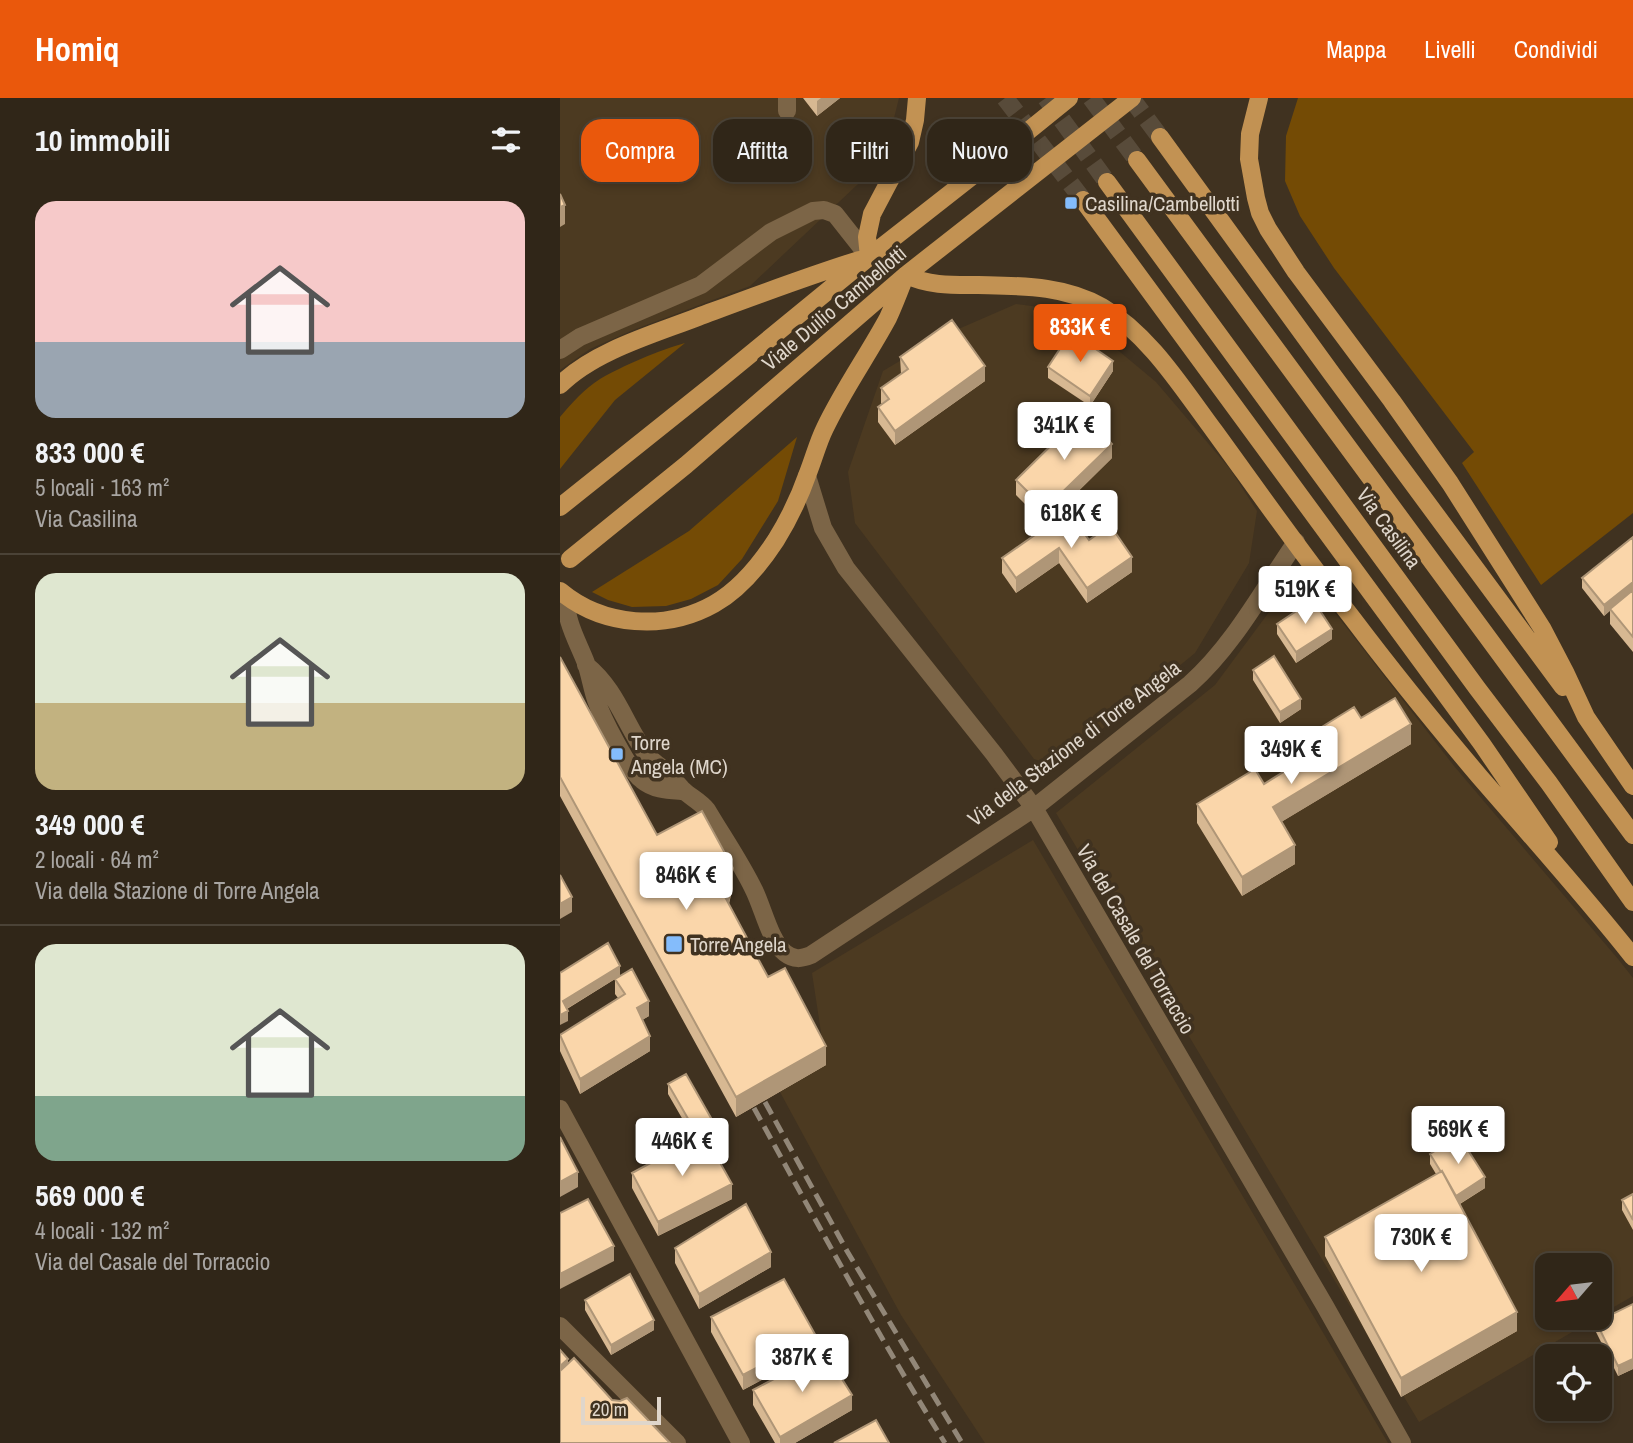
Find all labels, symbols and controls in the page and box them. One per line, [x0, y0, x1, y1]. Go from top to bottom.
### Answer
text: Homiq [35, 27, 119, 71]
text: Mappa [1326, 33, 1386, 65]
text: Livelli [1424, 33, 1476, 65]
text: Condividi [1514, 33, 1598, 65]
chip: Compra [581, 119, 699, 182]
chip: Affitta [713, 119, 812, 182]
chip: Filtri [826, 119, 913, 182]
chip: Nuovo [927, 119, 1032, 182]
text: 10 immobili [35, 120, 170, 160]
icon: filters [487, 121, 525, 159]
place label: Casilina/Cambellotti [1085, 189, 1240, 218]
marker: Casilina/Cambellotti [1063, 195, 1079, 211]
street label: Viale Duilio Cambellotti [756, 239, 912, 377]
icon: home [217, 247, 343, 373]
pin: 833K € [1023, 304, 1137, 364]
text: 833K € [1050, 311, 1110, 342]
pin: 341K € [1007, 402, 1121, 462]
text: 341K € [1034, 409, 1094, 440]
text: 833 000 € [35, 432, 144, 472]
text: 5 locali · 163 m² [35, 472, 169, 503]
street label: Via Casilina [1350, 482, 1428, 575]
pin: 618K € [1014, 490, 1128, 550]
text: 618K € [1041, 497, 1101, 528]
text: Via Casilina [35, 503, 137, 534]
pin: 519K € [1248, 566, 1362, 626]
text: 519K € [1275, 573, 1335, 604]
icon: home [217, 619, 343, 745]
street label: Via della Stazione di Torre Angela [962, 653, 1187, 833]
pin: 349K € [1234, 726, 1348, 786]
place label: Torre Angela (MC) [630, 728, 728, 781]
text: 349K € [1261, 733, 1321, 764]
marker: Torre Angela (MC) [609, 746, 625, 762]
text: 349 000 € [35, 804, 144, 844]
street label: Via del Casale del Torraccio [1070, 839, 1202, 1039]
text: 2 locali · 64 m² [35, 844, 159, 875]
pin: 846K € [629, 852, 743, 912]
text: 846K € [656, 859, 716, 890]
text: Via della Stazione di Torre Angela [35, 875, 320, 906]
place label: Torre Angela [690, 930, 787, 959]
marker: Torre Angela [664, 934, 684, 954]
icon: home [217, 990, 343, 1116]
pin: 569K € [1401, 1107, 1515, 1166]
text: 569K € [1428, 1113, 1488, 1144]
pin: 446K € [625, 1118, 739, 1178]
text: 446K € [652, 1125, 712, 1156]
text: 569 000 € [35, 1175, 144, 1215]
pin: 730K € [1364, 1214, 1478, 1274]
text: 4 locali · 132 m² [35, 1215, 169, 1246]
text: 730K € [1391, 1221, 1451, 1252]
text: Via del Casale del Torraccio [35, 1246, 270, 1277]
north arrow [1535, 1253, 1612, 1330]
map controls [1535, 1253, 1612, 1421]
pin: 387K € [745, 1334, 859, 1394]
text: 387K € [772, 1341, 832, 1372]
button: locate [1535, 1344, 1612, 1421]
scale bar [581, 1394, 662, 1426]
text: 20 m [592, 1396, 627, 1422]

